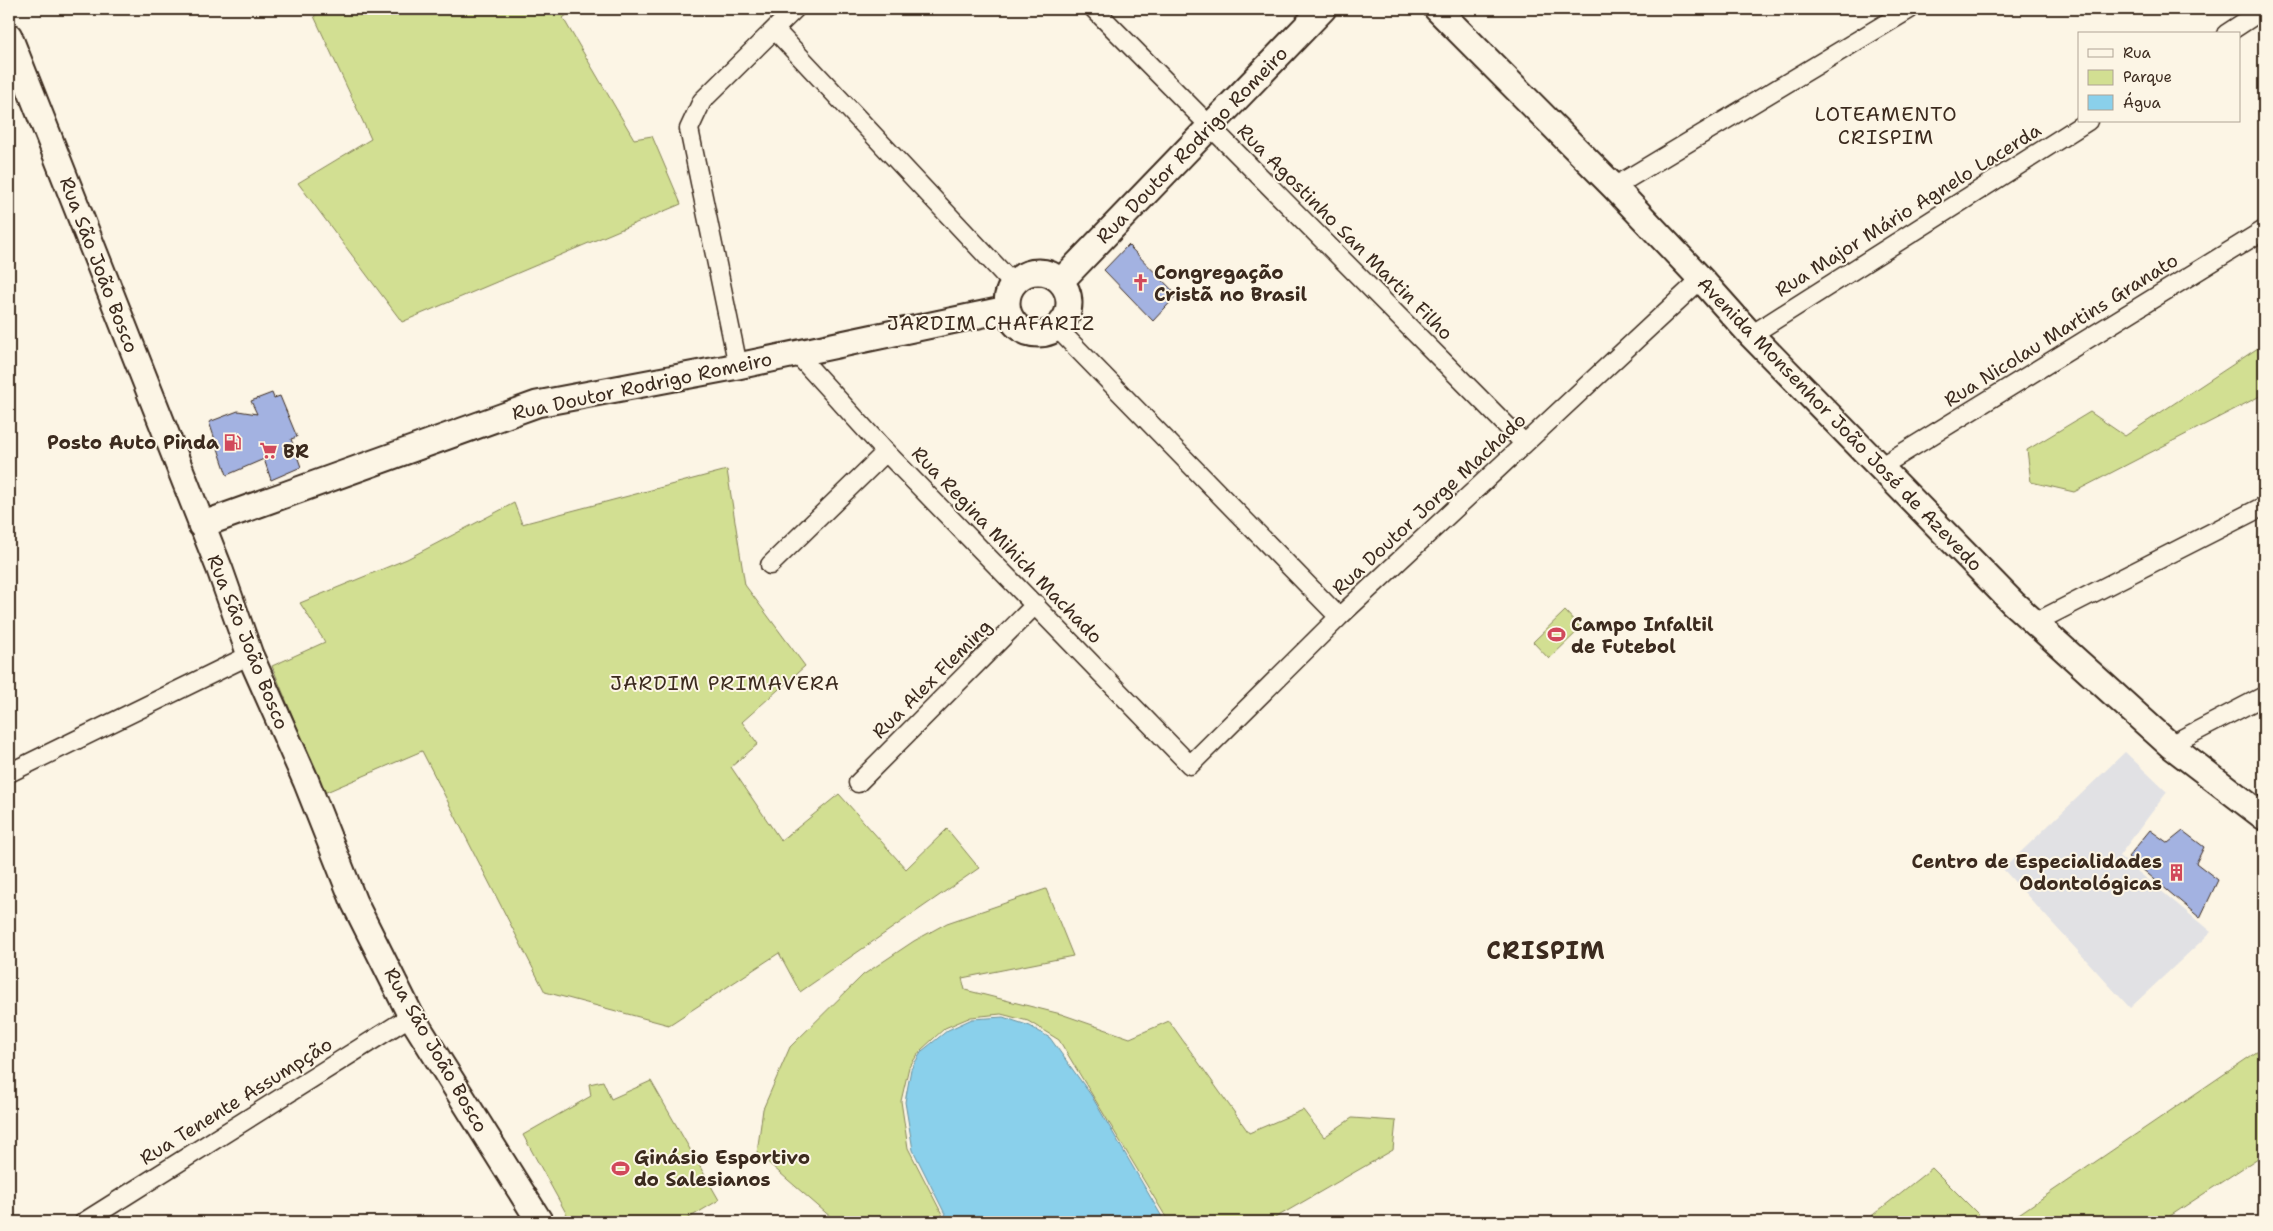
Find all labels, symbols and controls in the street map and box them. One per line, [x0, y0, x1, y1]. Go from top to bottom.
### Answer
legend [2078, 32, 2240, 122]
street label: Rua Doutor Rodrigo Romeiro [1091, 41, 1293, 249]
text: Rua [2123, 43, 2152, 63]
text: Parque [2123, 67, 2172, 87]
text: Água [2123, 92, 2162, 113]
district label: LOTEAMENTO CRISPIM [1814, 101, 1958, 150]
street label: Rua Major Mário Agnelo Lacerda [1770, 117, 2046, 303]
street label: Rua Agostinho San Martin Filho [1232, 119, 1458, 345]
street label: Rua São João Bosco [54, 174, 144, 356]
street label: Rua Nicolau Martins Granato [1939, 248, 2183, 412]
place label: Congregação Cristã no Brasil [1154, 260, 1308, 307]
street label: Avenida Monsenhor João José de Azevedo [1692, 271, 1988, 577]
church icon: Congregação Cristã no Brasil [1130, 273, 1150, 293]
district label: JARDIM CHAFARIZ [887, 310, 1095, 336]
street label: Rua Doutor Rodrigo Romeiro [510, 346, 774, 426]
street label: Rua Doutor Jorge Machado [1327, 408, 1531, 600]
place label: Posto Auto Pinda [47, 430, 219, 455]
fuel station icon: Posto Auto Pinda [223, 432, 243, 452]
place label: BR [283, 439, 309, 464]
supermarket icon: BR [259, 441, 279, 461]
street label: Rua Regina Mihich Machado [906, 441, 1108, 649]
street label: Rua São João Bosco [201, 551, 295, 733]
place label: Campo Infaltil de Futebol [1571, 612, 1714, 659]
street label: Rua Alex Fleming [867, 614, 997, 744]
sports icon: Campo Infaltil de Futebol [1547, 625, 1567, 645]
district label: JARDIM PRIMAVERA [610, 670, 840, 696]
place label: Centro de Especialidades Odontológicas [1912, 849, 2162, 896]
building icon: Centro de Especialidades Odontológicas [2166, 862, 2186, 882]
district label: CRISPIM [1486, 935, 1606, 967]
street label: Rua São João Bosco [379, 963, 493, 1137]
street label: Rua Tenente Assumpção [135, 1031, 337, 1171]
place label: Ginásio Esportivo do Salesianos [634, 1145, 810, 1192]
sports icon: Ginásio Esportivo do Salesianos [610, 1158, 630, 1178]

